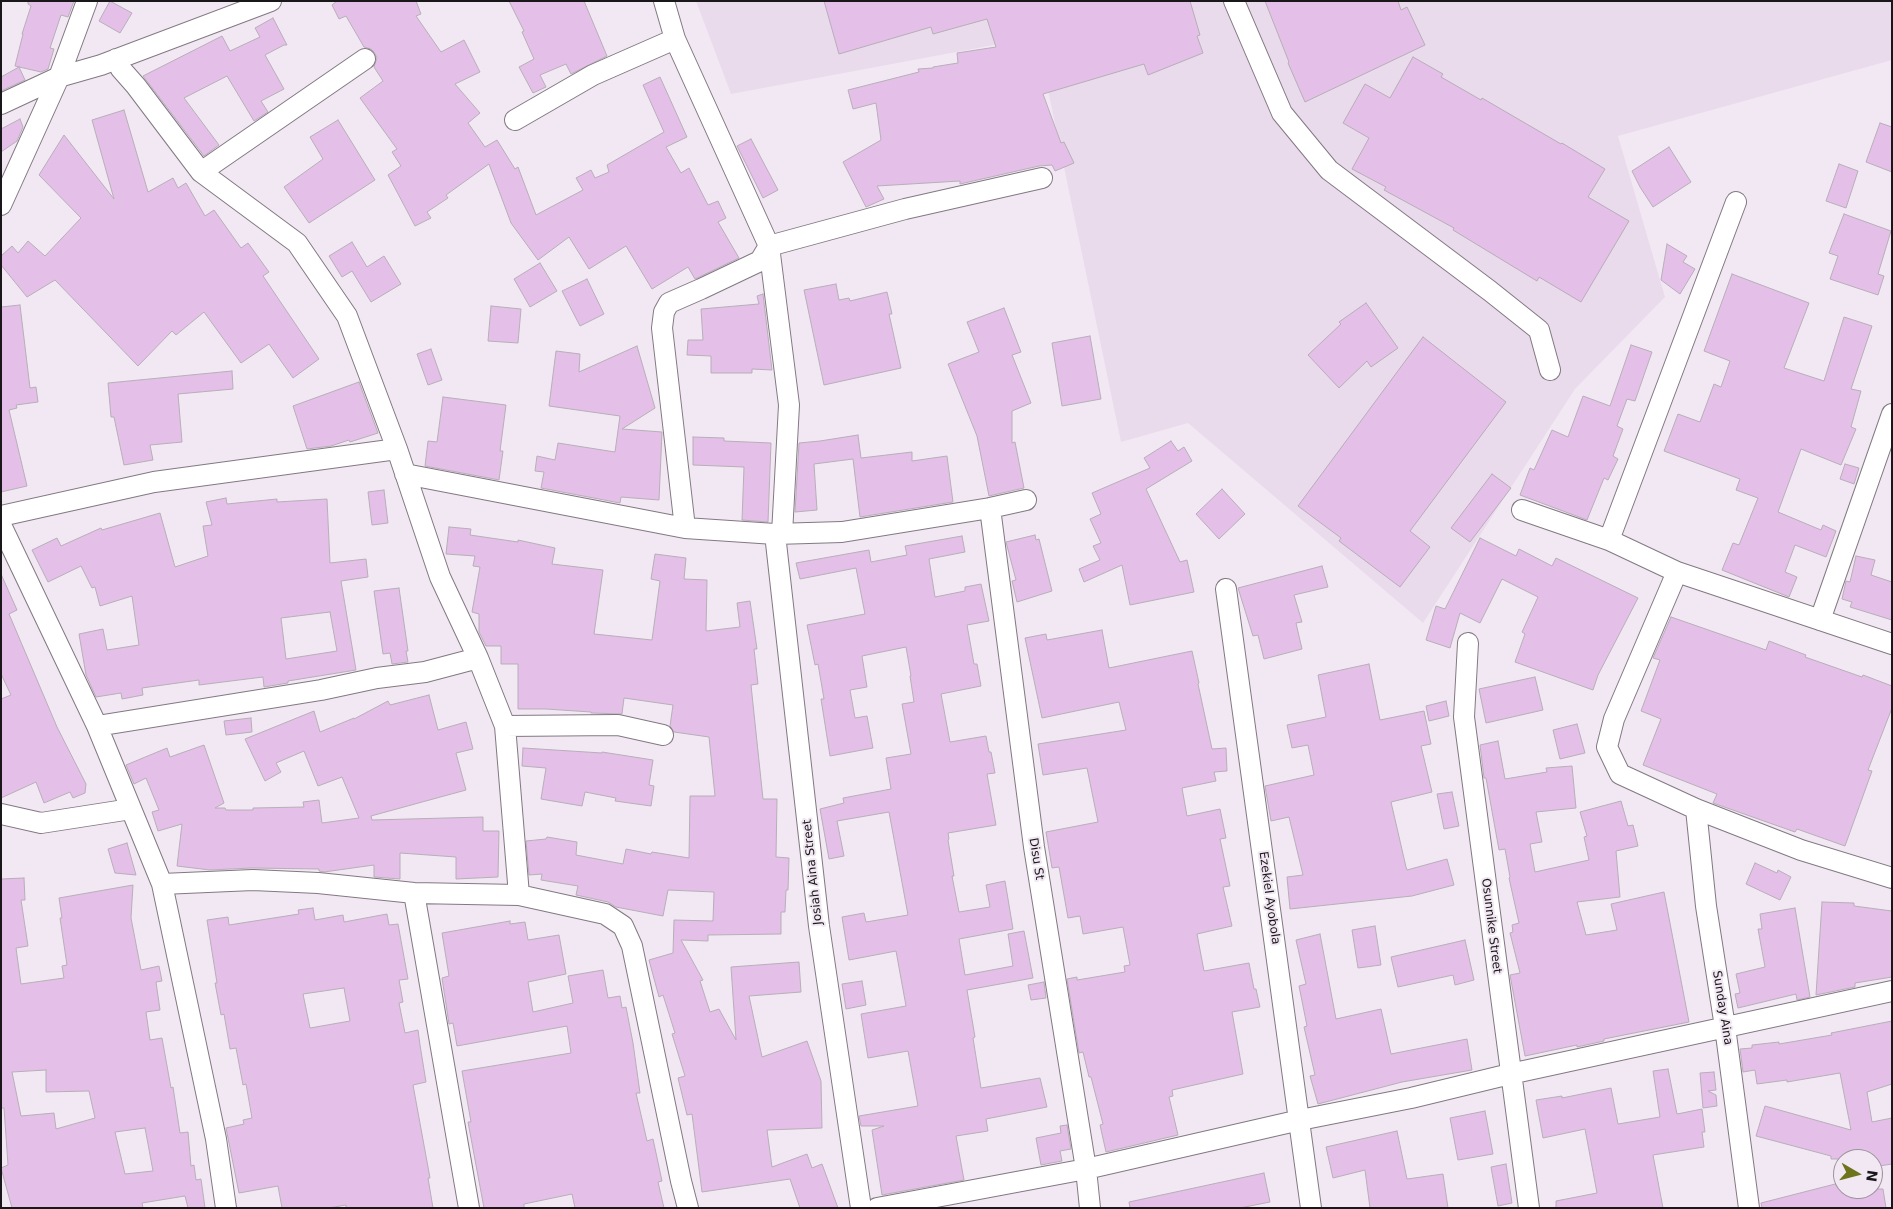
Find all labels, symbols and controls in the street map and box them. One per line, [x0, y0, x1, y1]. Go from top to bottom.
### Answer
street label: Josiah Aina Street [800, 819, 826, 925]
street label: Disu St [1026, 837, 1046, 881]
street label: Ezekiel Ayobola [1255, 851, 1283, 945]
street label: Osunnike Street [1478, 877, 1504, 975]
street label: Sunday Aina [1709, 970, 1735, 1046]
north arrow [1833, 1149, 1883, 1199]
text: N [1863, 1169, 1881, 1183]

